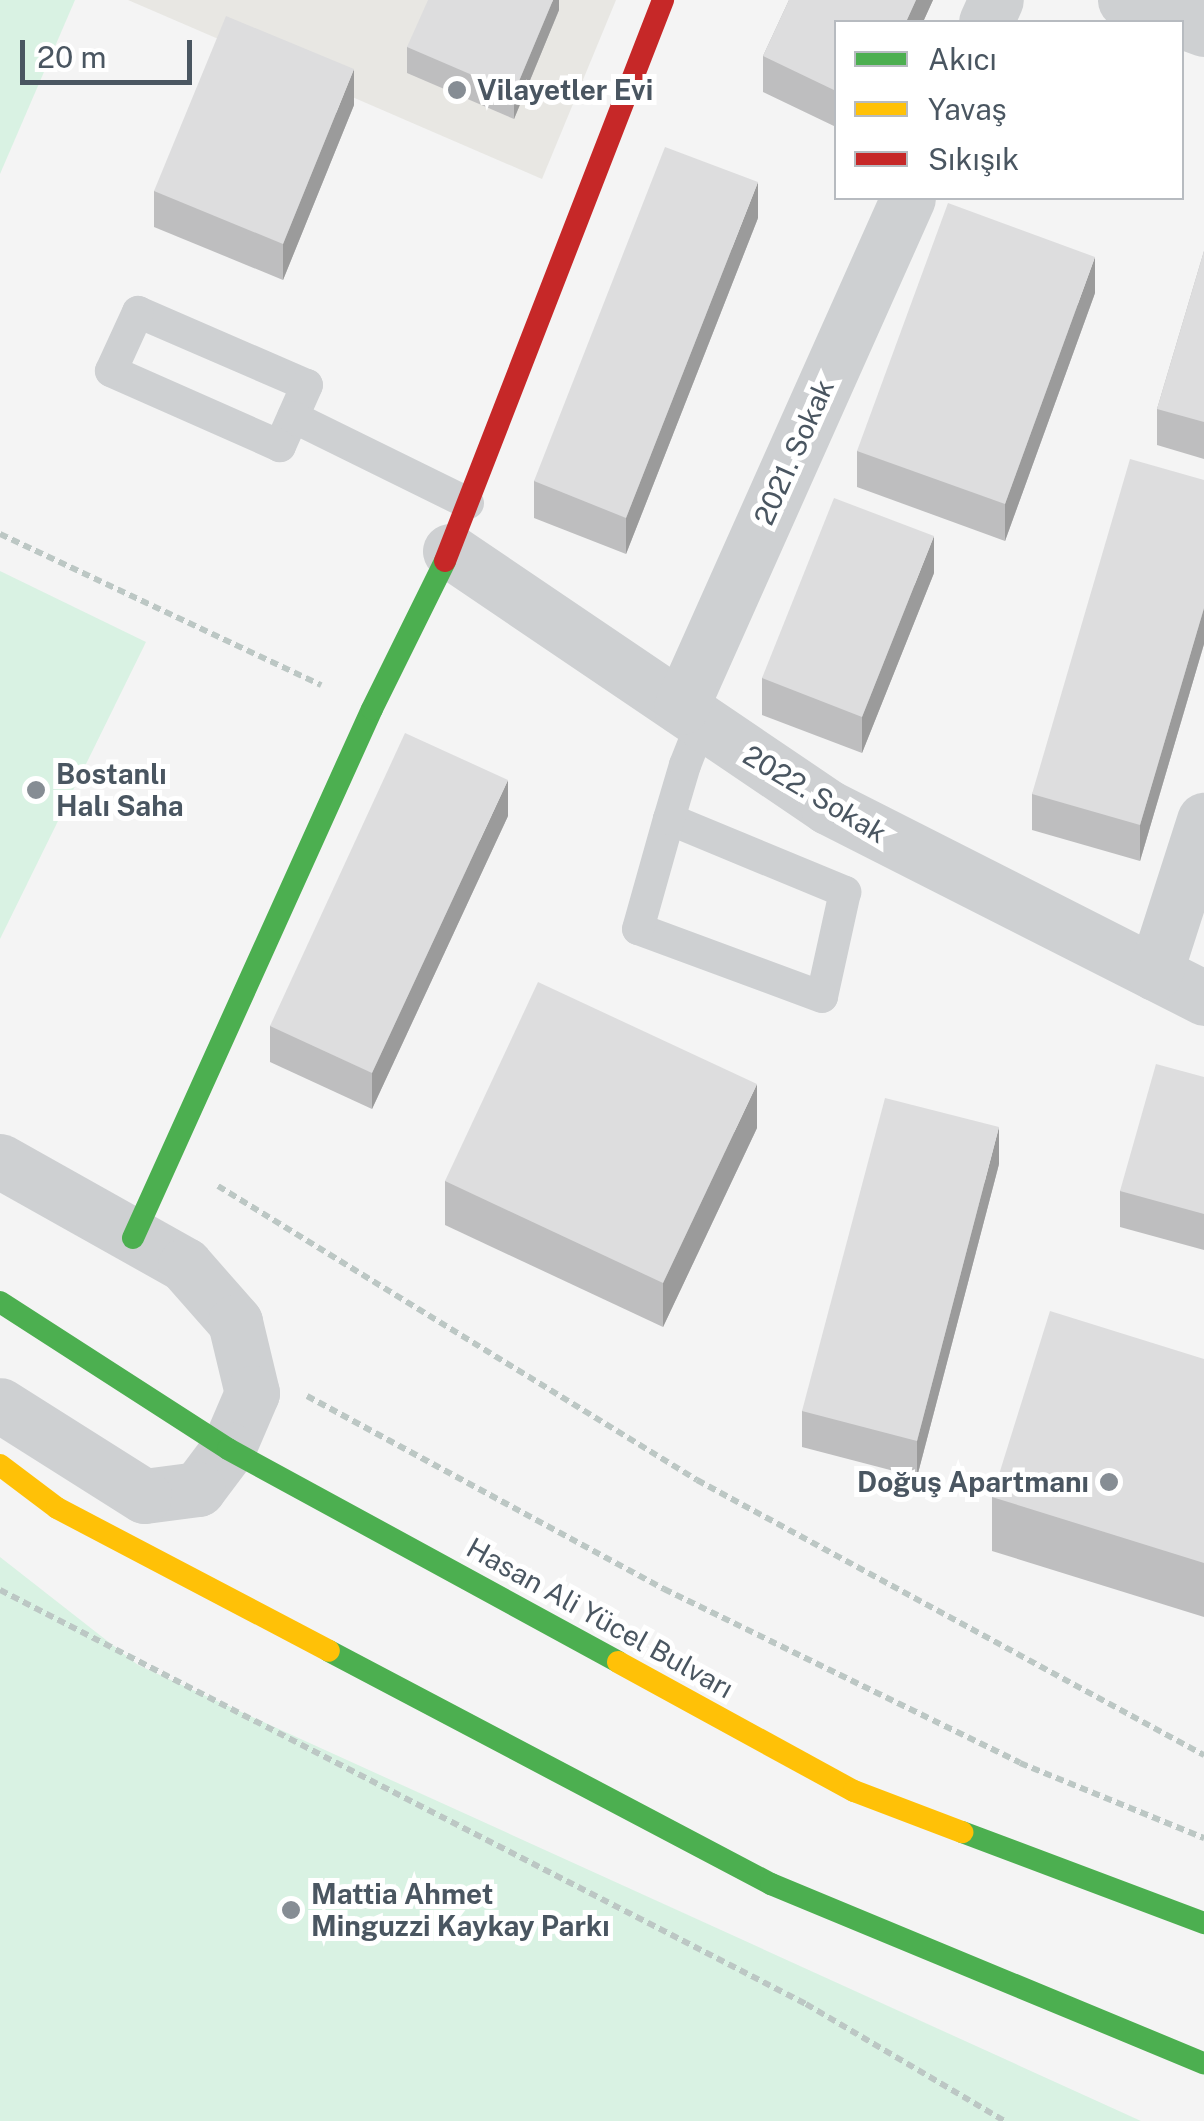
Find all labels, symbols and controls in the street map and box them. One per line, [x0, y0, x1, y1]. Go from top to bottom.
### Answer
scale bar [25, 20, 198, 82]
legend [834, 20, 1184, 200]
text: 20 m [37, 39, 106, 75]
text: Akıcı [928, 41, 997, 77]
place label: Vilayetler Evi [477, 73, 653, 107]
marker: Vilayetler Evi [446, 79, 468, 101]
text: Yavaş [928, 91, 1007, 127]
text: Sıkışık [928, 141, 1019, 177]
street label: 2021. Sokak [747, 374, 841, 530]
street label: 2022. Sokak [737, 738, 893, 850]
place label: Bostanlı Halı Saha [56, 757, 184, 823]
marker: Bostanlı Halı Saha [25, 779, 47, 801]
place label: Doğuş Apartmanı [857, 1465, 1089, 1499]
marker: Doğuş Apartmanı [1098, 1471, 1120, 1493]
street label: Hasan Ali Yücel Bulvarı [461, 1531, 739, 1705]
place label: Mattia Ahmet Minguzzi Kaykay Parkı [311, 1877, 610, 1943]
marker: Mattia Ahmet Minguzzi Kaykay Parkı [280, 1899, 302, 1921]

